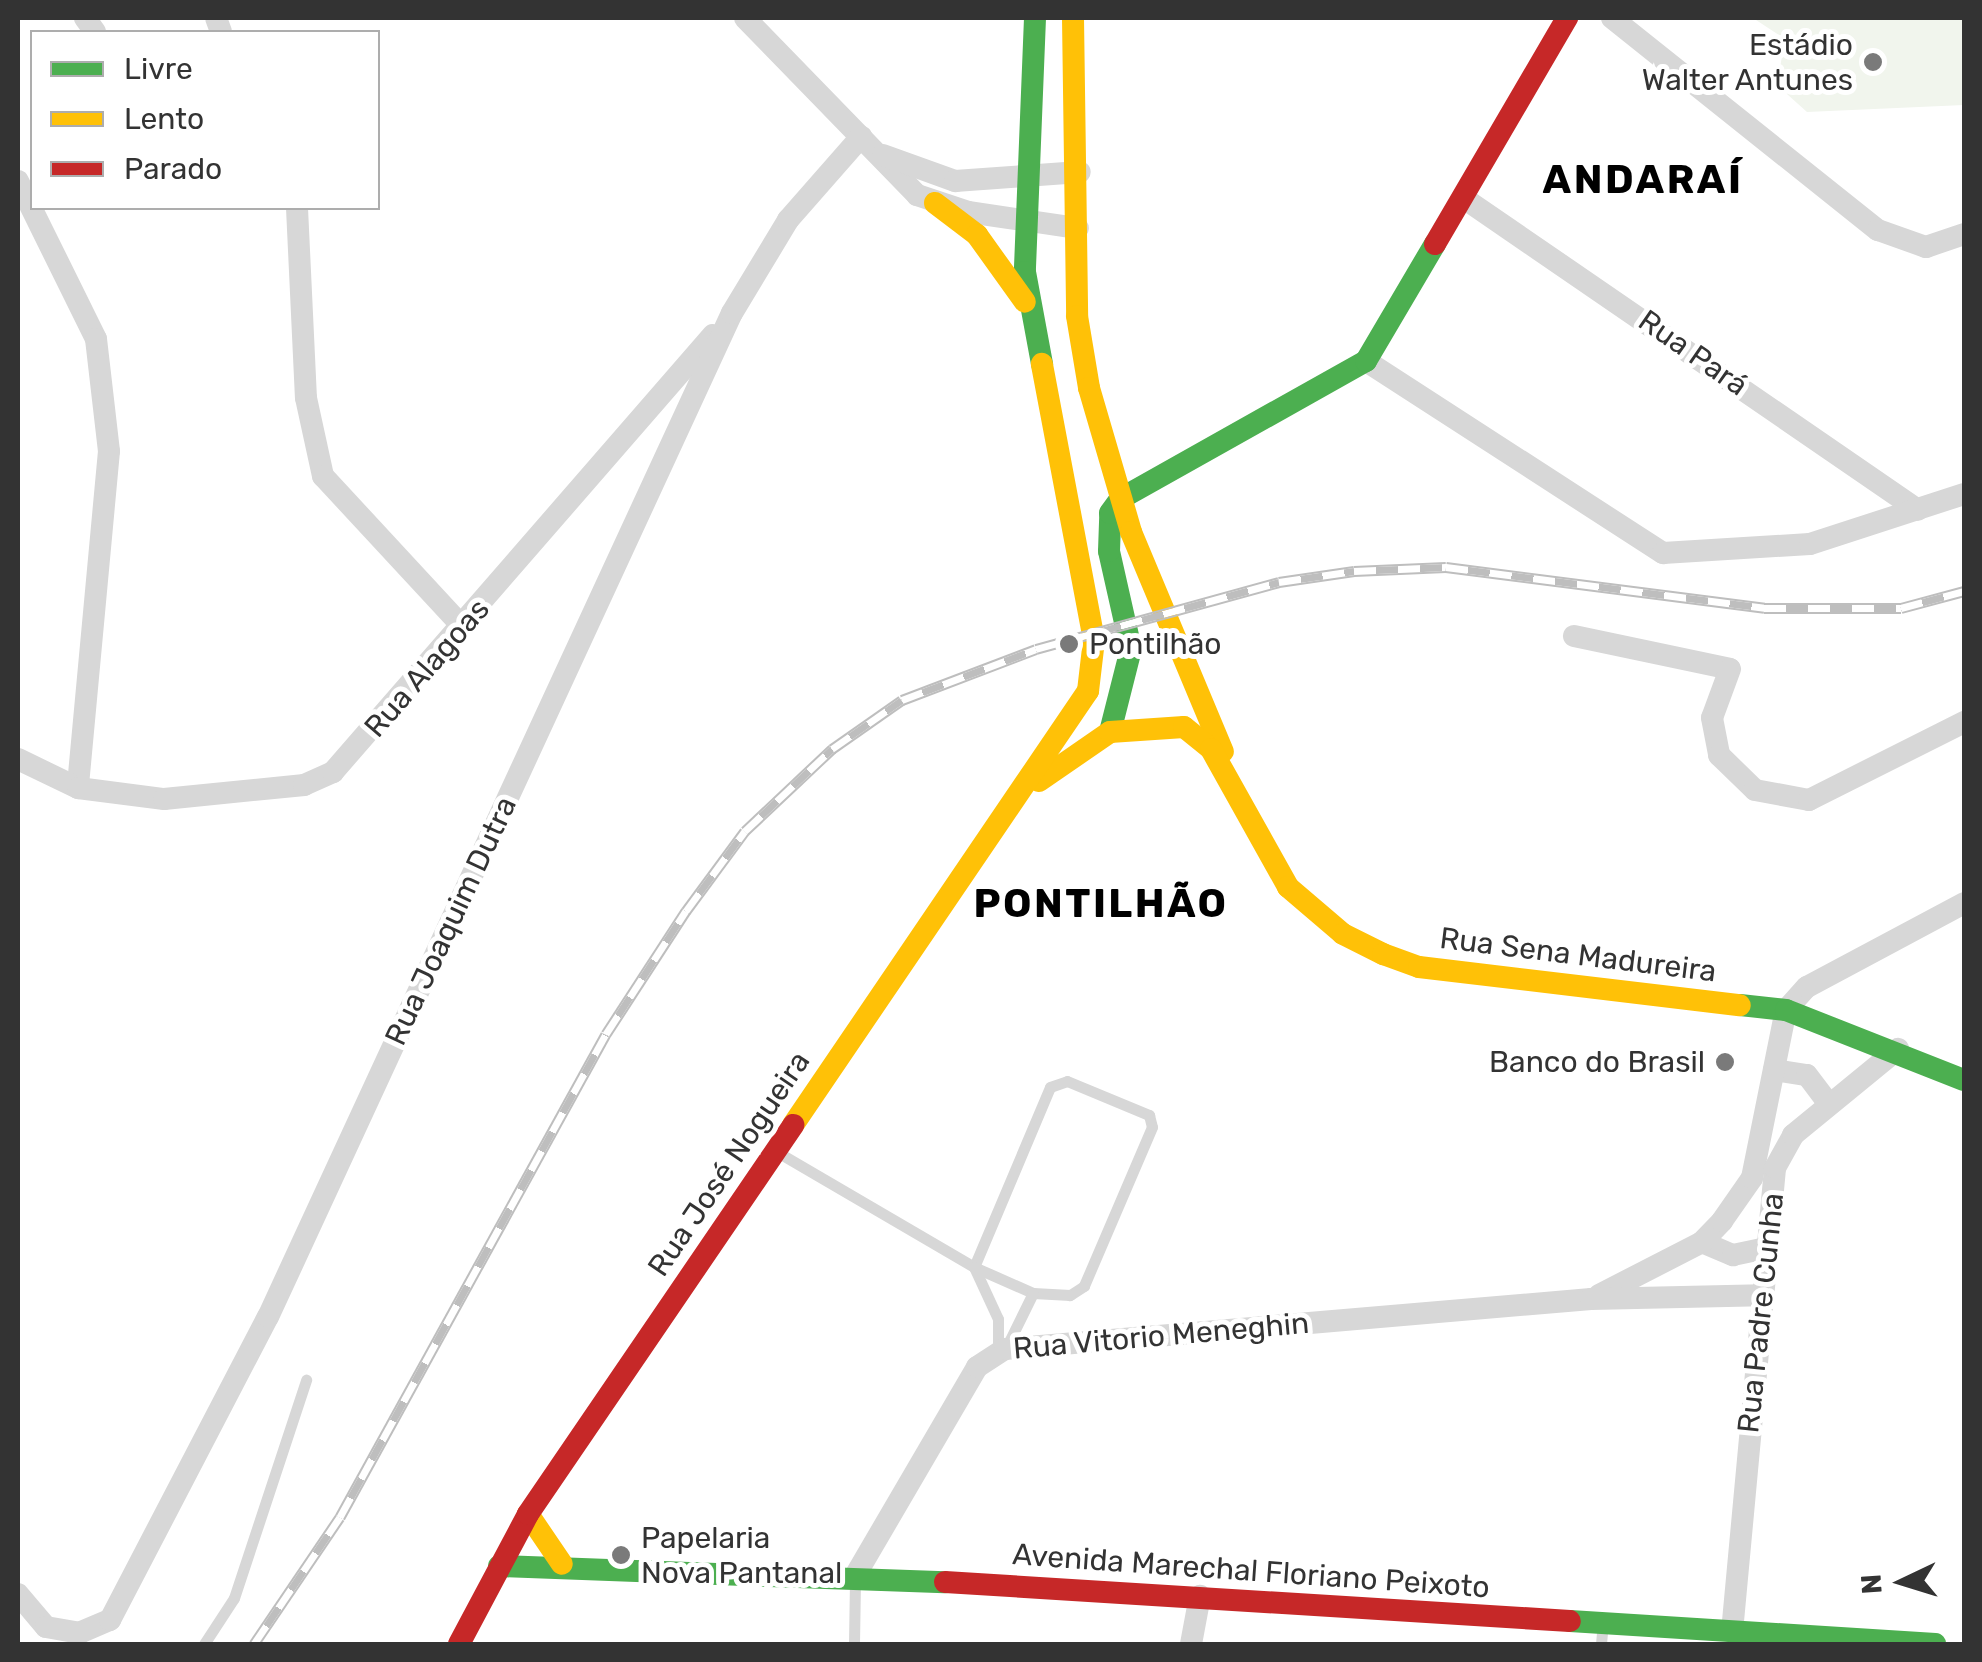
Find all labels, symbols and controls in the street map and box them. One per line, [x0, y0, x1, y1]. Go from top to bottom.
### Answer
place label: Estádio Walter Antunes [1640, 27, 1853, 98]
legend [30, 30, 380, 210]
text: Livre [124, 51, 193, 87]
marker: Estádio Walter Antunes [1862, 51, 1884, 73]
text: Lento [124, 101, 204, 137]
text: Parado [124, 151, 222, 187]
district label: ANDARAÍ [1543, 156, 1743, 204]
street label: Rua Pará [1632, 302, 1754, 404]
street label: Rua Alagoas [357, 591, 497, 745]
place label: Pontilhão [1089, 626, 1222, 662]
marker: Pontilhão [1058, 633, 1080, 655]
street label: Rua Joaquim Dutra [378, 791, 524, 1051]
district label: PONTILHÃO [973, 880, 1229, 928]
street label: Rua Sena Madureira [1438, 920, 1718, 990]
place label: Banco do Brasil [1489, 1044, 1705, 1080]
street label: Rua José Nogueira [641, 1045, 817, 1283]
marker: Banco do Brasil [1714, 1051, 1736, 1073]
street label: Rua Padre Cunha [1730, 1191, 1792, 1435]
street label: Rua Vitorio Meneghin [1011, 1305, 1311, 1367]
place label: Papelaria Nova Pantanal [641, 1520, 842, 1590]
north arrow [1852, 1532, 1952, 1632]
street label: Avenida Marechal Floriano Peixoto [1011, 1536, 1491, 1606]
marker: Papelaria Nova Pantanal [610, 1544, 632, 1566]
text: N [1854, 1573, 1889, 1595]

